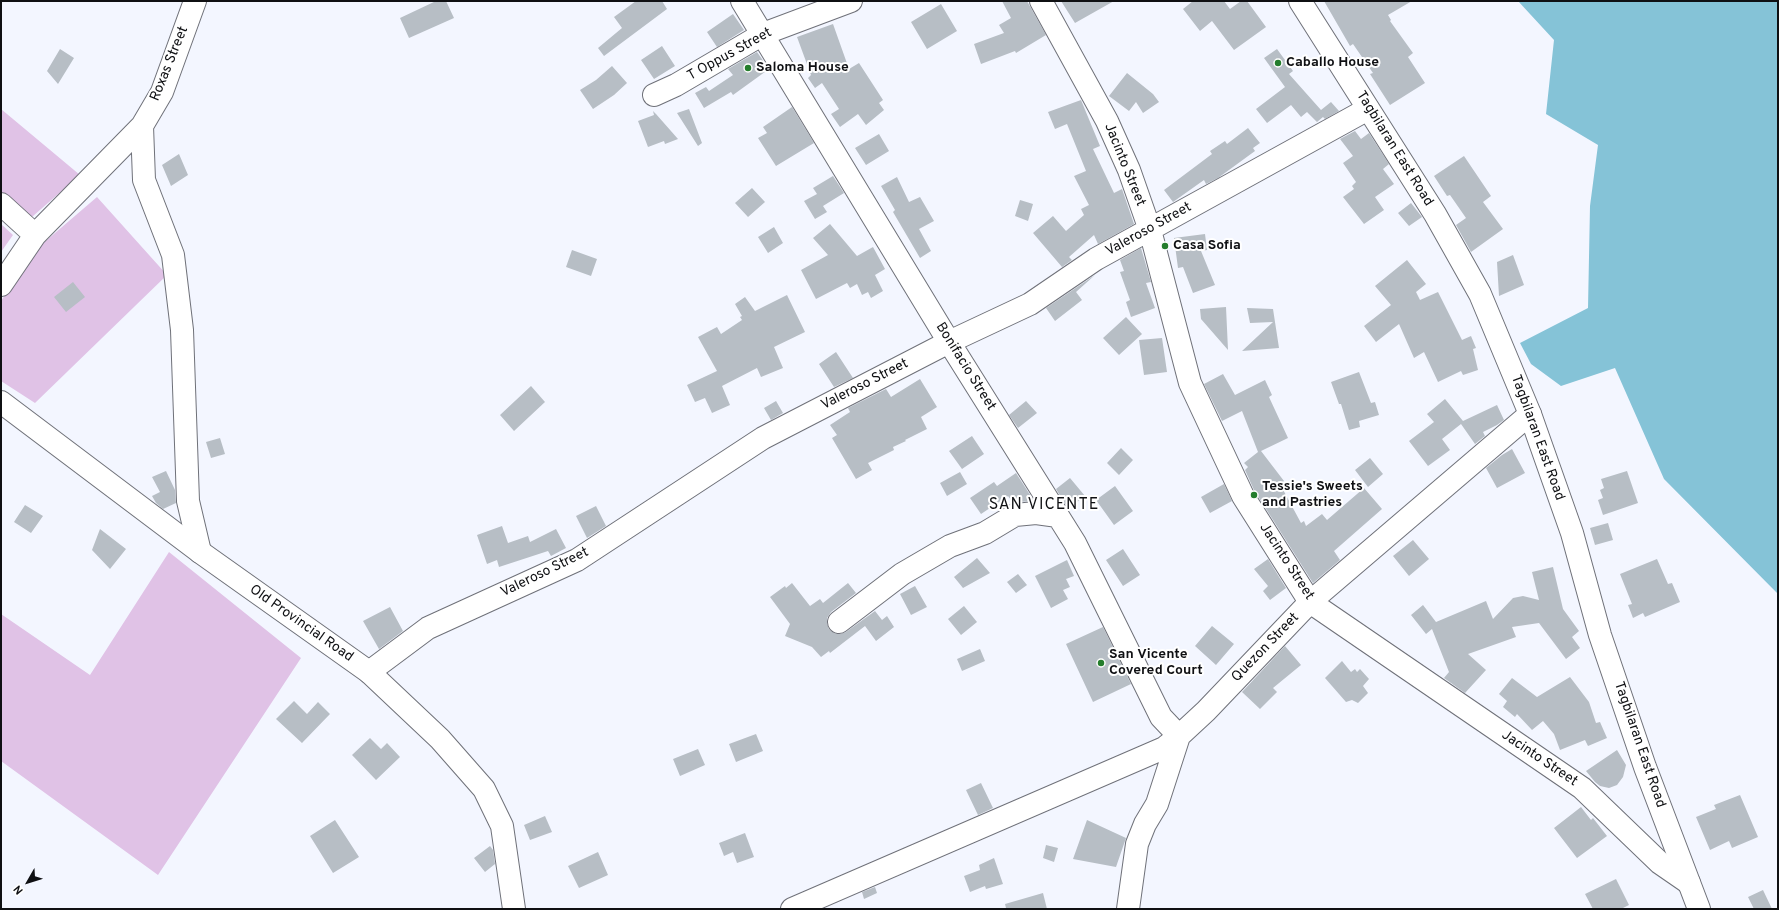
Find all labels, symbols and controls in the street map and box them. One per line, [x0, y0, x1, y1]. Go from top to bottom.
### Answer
street label: Roxas Street [147, 24, 193, 104]
street label: T Oppus Street [685, 25, 775, 85]
place label: Caballo House [1286, 55, 1379, 71]
marker: Caballo House [1273, 58, 1283, 68]
place label: Saloma House [756, 60, 849, 76]
marker: Saloma House [743, 63, 753, 73]
street label: Tagbilaran East Road [1352, 88, 1436, 210]
street label: Jacinto Street [1100, 121, 1148, 209]
street label: Valeroso Street [1103, 199, 1195, 261]
place label: Casa Sofia [1173, 238, 1241, 254]
marker: Casa Sofia [1160, 241, 1170, 251]
street label: Bonifacio Street [931, 320, 999, 414]
street label: Valeroso Street [819, 356, 911, 414]
street label: Tagbilaran East Road [1506, 373, 1568, 503]
place label: Tessie's Sweets and Pastries [1262, 479, 1363, 512]
marker: Tessie's Sweets and Pastries [1249, 490, 1259, 500]
district label: SAN VICENTE [989, 496, 1099, 516]
street label: Jacinto Street [1255, 520, 1317, 604]
street label: Valeroso Street [498, 544, 592, 602]
street label: Old Provincial Road [246, 582, 356, 666]
street label: Quezon Street [1229, 610, 1303, 686]
place label: San Vicente Covered Court [1109, 647, 1203, 680]
marker: San Vicente Covered Court [1096, 658, 1106, 668]
street label: Tagbilaran East Road [1610, 680, 1668, 810]
street label: Jacinto Street [1498, 727, 1580, 791]
north arrow [8, 862, 48, 902]
text: N [11, 882, 27, 897]

